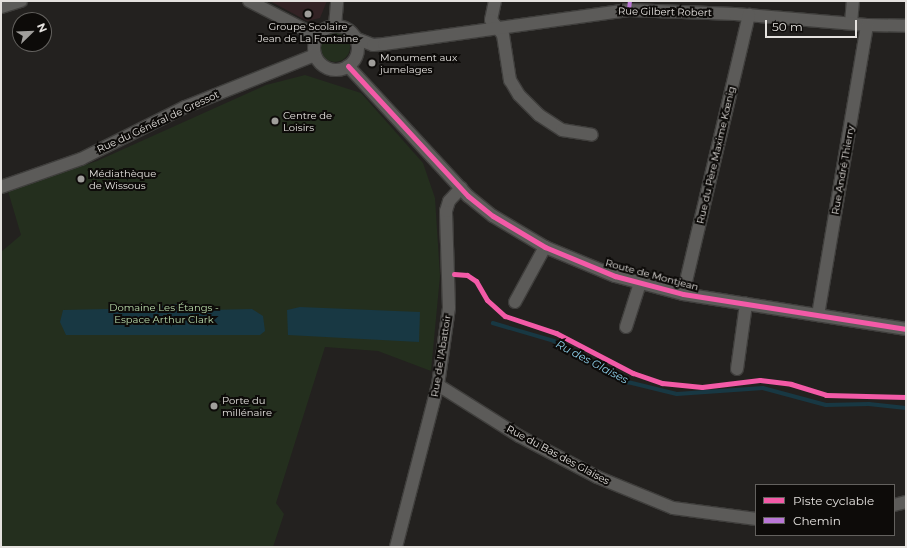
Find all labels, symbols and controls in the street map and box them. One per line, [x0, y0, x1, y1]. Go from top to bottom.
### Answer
street label: Rue Gilbert Robert [618, 5, 712, 19]
marker: Groupe Scolaire Jean de La Fontaine [303, 9, 313, 19]
north arrow [12, 12, 52, 52]
scale bar [767, 12, 859, 38]
text: 50 m [772, 19, 803, 34]
place label: Groupe Scolaire Jean de La Fontaine [258, 20, 358, 44]
text: N [34, 21, 50, 35]
place label: Monument aux jumelages [380, 51, 457, 74]
marker: Monument aux jumelages [367, 58, 377, 68]
street label: Rue du Père Maxime Kœnig [694, 85, 738, 225]
street label: Rue du Général de Gressot [95, 88, 221, 156]
place label: Centre de Loisirs [283, 109, 332, 132]
marker: Centre de Loisirs [270, 116, 280, 126]
street label: Rue André Thierry [829, 124, 857, 216]
place label: Médiathèque de Wissous [89, 167, 156, 190]
marker: Médiathèque de Wissous [76, 174, 86, 184]
street label: Route de Montjean [604, 257, 700, 293]
park label: Domaine Les Étangs - Espace Arthur Clark [109, 301, 219, 324]
street label: Rue de l'Abattoir [429, 314, 453, 398]
water label: Ru des Glaises [554, 337, 630, 387]
place label: Porte du millénaire [222, 394, 272, 418]
marker: Porte du millénaire [209, 401, 219, 411]
street label: Rue du Bas des Glaises [505, 423, 611, 487]
legend [755, 484, 895, 536]
text: Piste cyclable [793, 493, 874, 508]
text: Chemin [793, 513, 841, 528]

